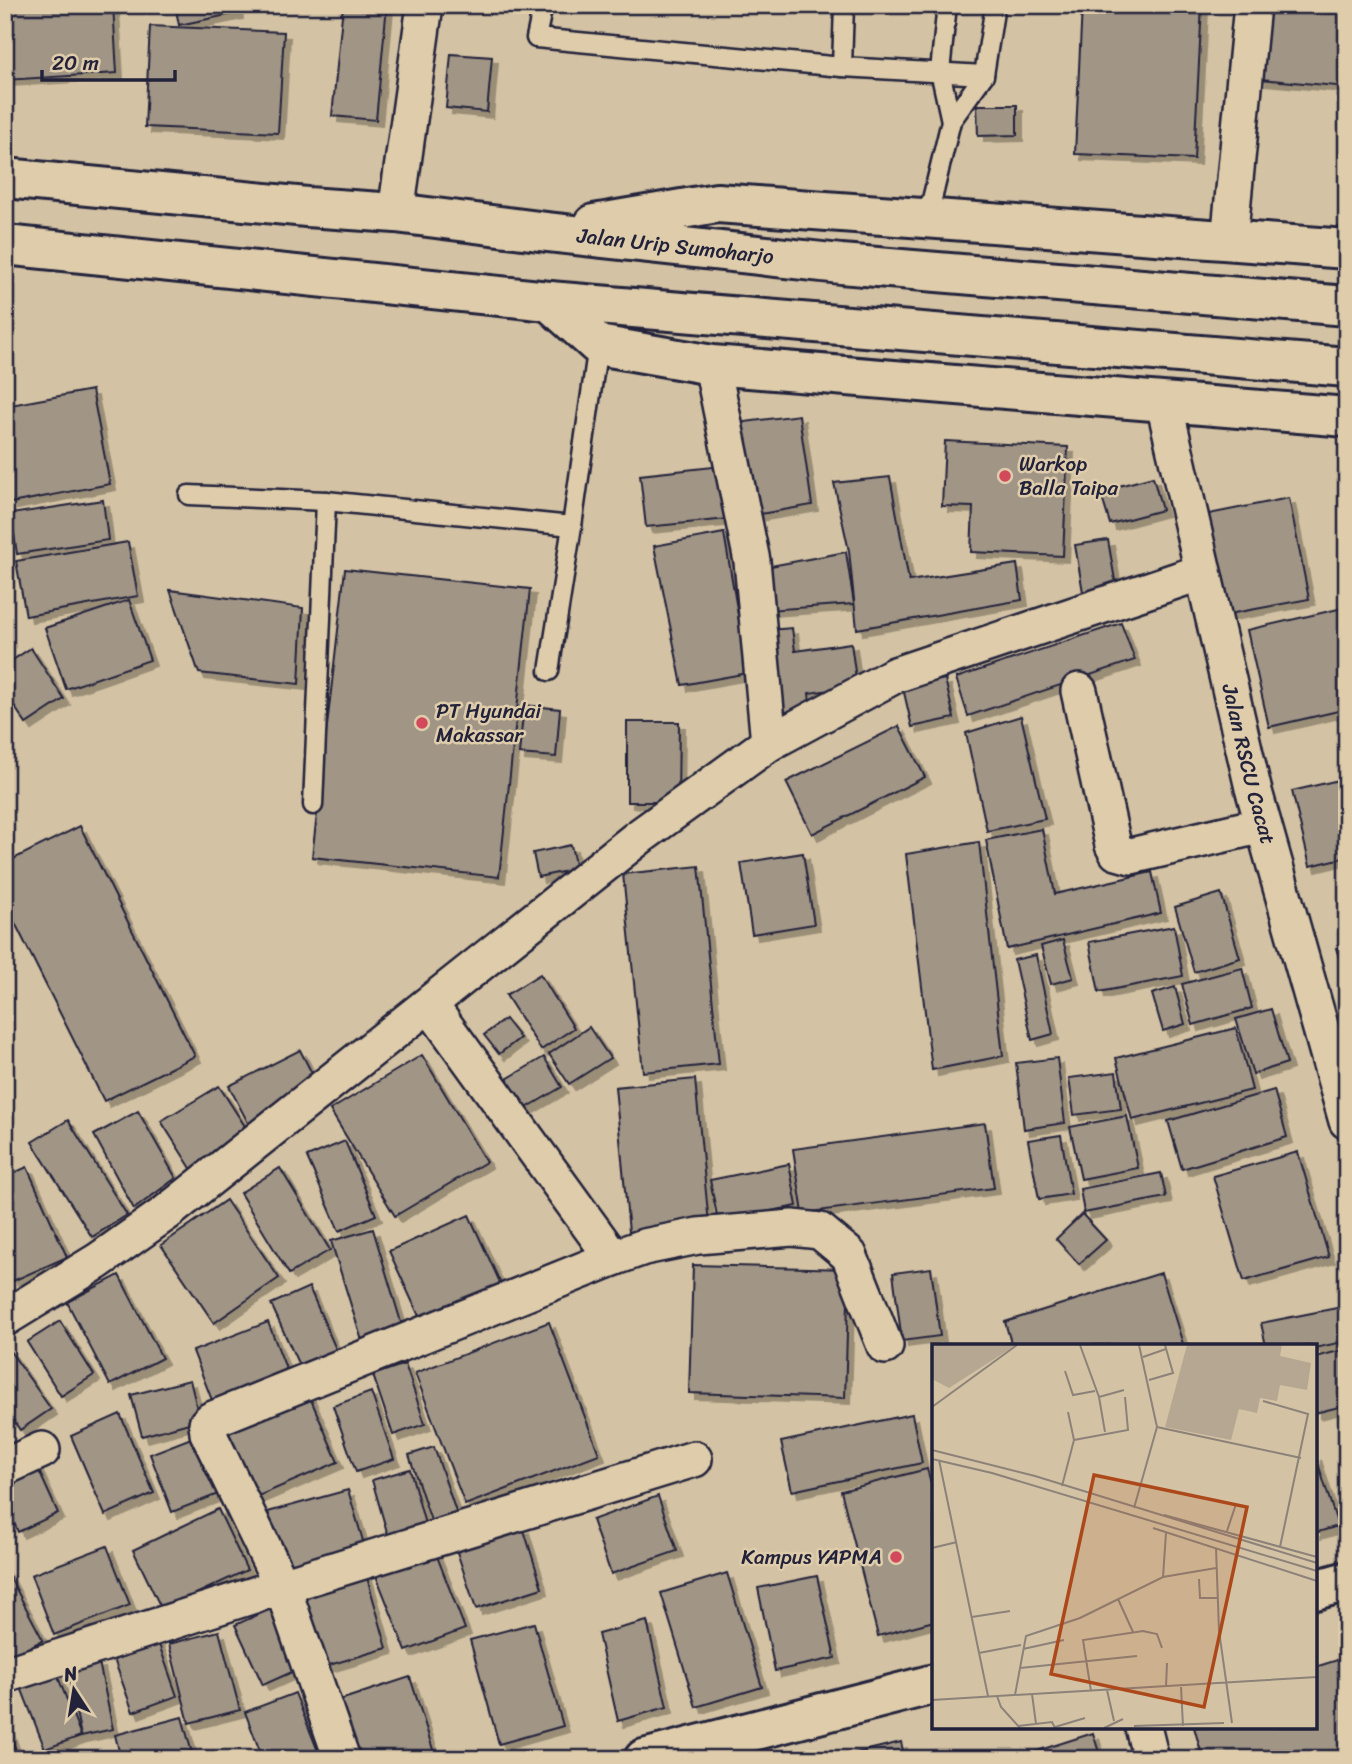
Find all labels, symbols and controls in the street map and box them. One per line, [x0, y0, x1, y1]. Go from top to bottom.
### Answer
scale bar [42, 38, 175, 82]
text: 20 m [52, 44, 99, 82]
street label: Jalan Urip Sumoharjo [574, 216, 776, 276]
place label: Warkop Balla Taipa [1019, 445, 1118, 507]
marker: Warkop Balla Taipa [997, 468, 1013, 484]
street label: Jalan RSCU Cacat [1210, 679, 1287, 849]
place label: PT Hyundai Makassar [436, 692, 542, 754]
marker: PT Hyundai Makassar [414, 715, 430, 731]
inset map [932, 1344, 1317, 1729]
place label: Kampus YAPMA [741, 1538, 882, 1576]
marker: Kampus YAPMA [888, 1549, 904, 1565]
north arrow [38, 1656, 108, 1726]
text: N [60, 1656, 81, 1692]

